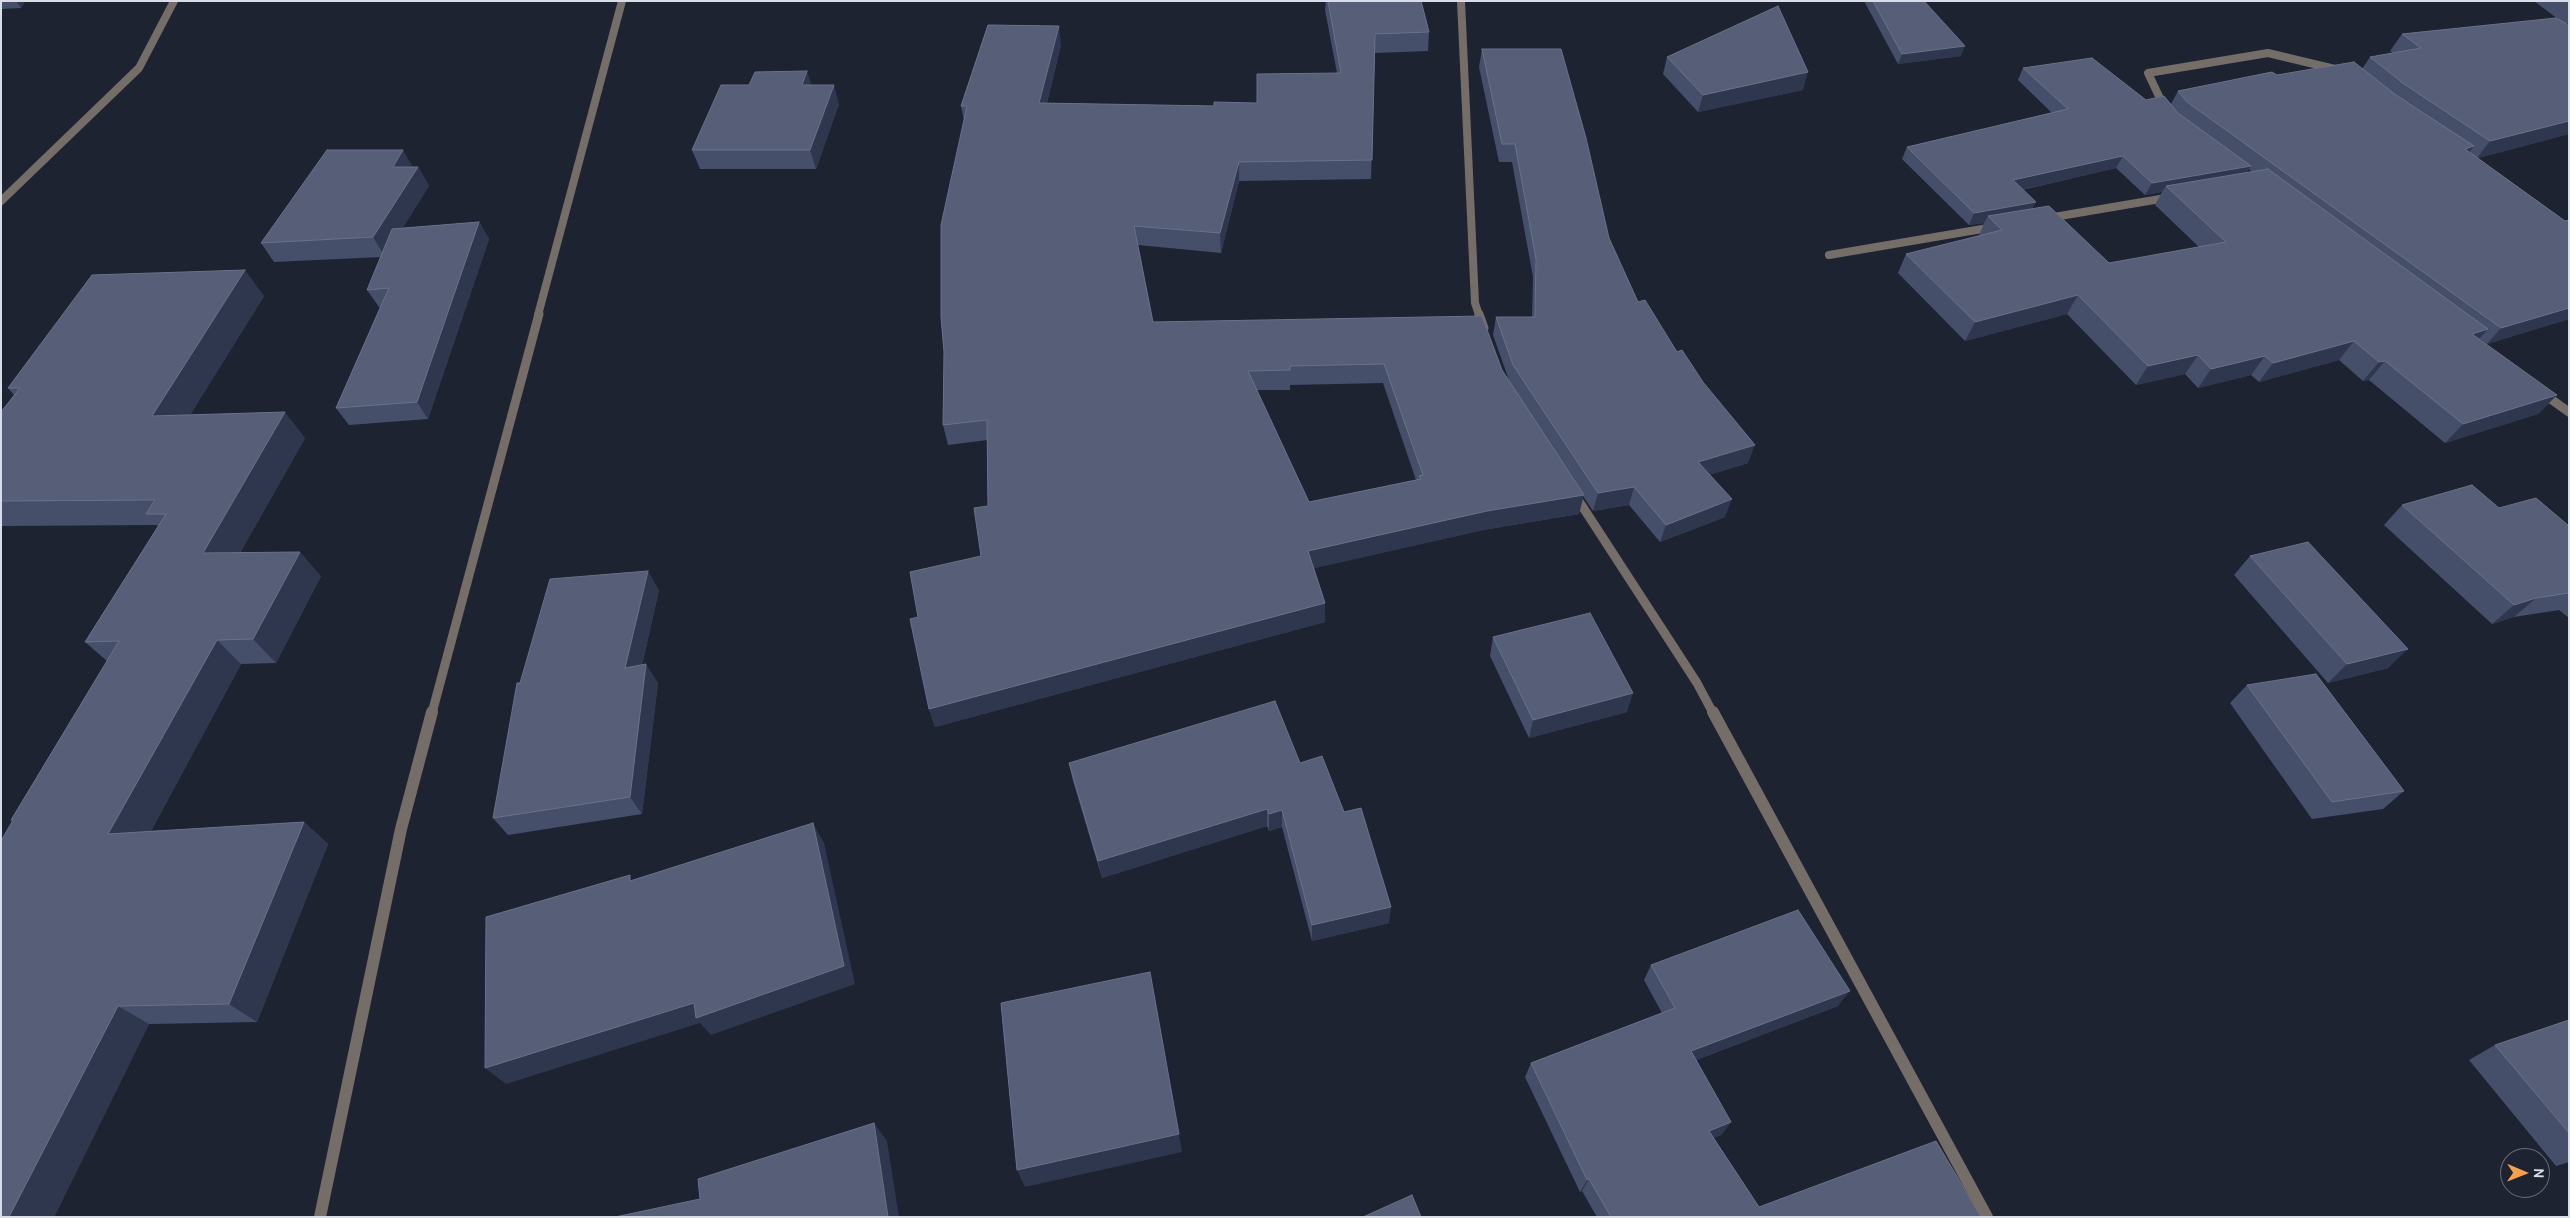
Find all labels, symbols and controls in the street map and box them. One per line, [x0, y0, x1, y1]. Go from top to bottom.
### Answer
north arrow [2500, 1148, 2550, 1198]
text: N [2530, 1168, 2548, 1178]

